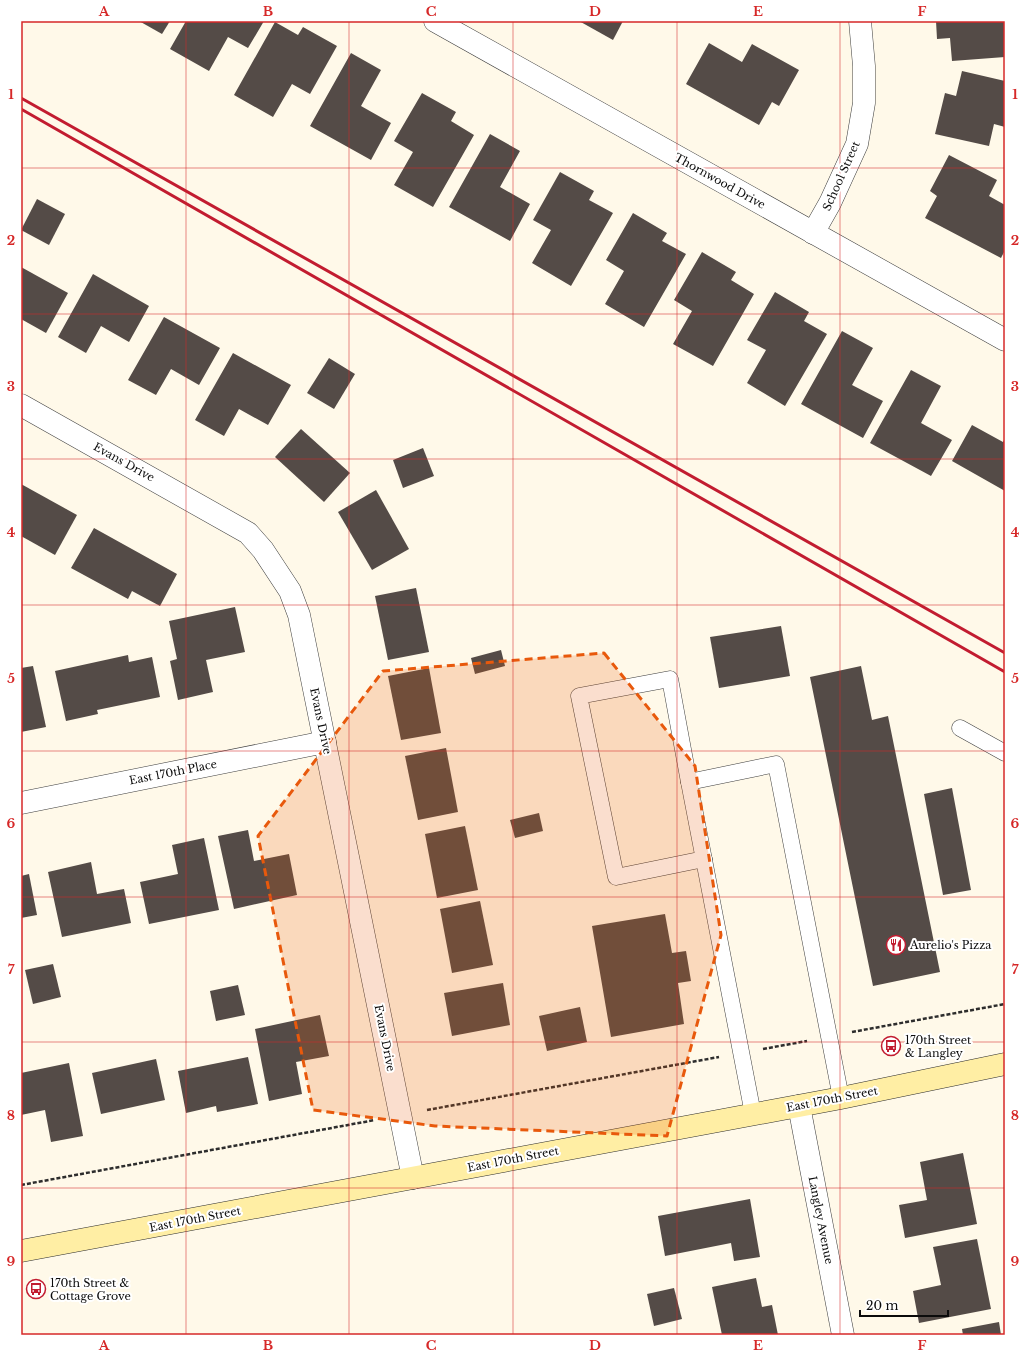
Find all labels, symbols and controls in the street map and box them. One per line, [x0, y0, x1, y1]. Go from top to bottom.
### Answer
text: A [98, 3, 110, 20]
text: B [263, 3, 273, 20]
text: C [426, 3, 437, 20]
text: D [589, 3, 601, 20]
text: E [753, 3, 763, 20]
text: F [918, 3, 927, 20]
text: 1 [8, 86, 14, 103]
text: 1 [1012, 86, 1018, 103]
street label: School Street [819, 138, 863, 213]
street label: Thornwood Drive [672, 150, 768, 212]
text: 2 [7, 232, 15, 249]
text: 2 [1011, 232, 1019, 249]
text: 3 [7, 378, 15, 395]
text: 3 [1011, 378, 1019, 395]
street label: Evans Drive [91, 439, 157, 485]
text: 4 [7, 524, 16, 541]
text: 4 [1011, 524, 1020, 541]
text: 5 [7, 670, 15, 687]
text: 5 [1011, 670, 1019, 687]
street label: Evans Drive [307, 686, 335, 756]
street label: East 170th Place [128, 757, 218, 787]
text: 6 [7, 815, 16, 832]
text: 6 [1011, 815, 1020, 832]
restaurant icon: Aurelio's Pizza [885, 934, 907, 956]
place label: Aurelio's Pizza [909, 938, 992, 952]
text: 7 [8, 961, 15, 978]
text: 7 [1012, 961, 1019, 978]
street label: Evans Drive [372, 1003, 398, 1073]
place label: 170th Street & Langley [905, 1033, 972, 1060]
bus stop icon: 170th Street & Langley [880, 1035, 902, 1057]
street label: East 170th Street [785, 1083, 880, 1115]
text: 8 [7, 1107, 15, 1124]
text: 8 [1011, 1107, 1019, 1124]
street label: East 170th Street [466, 1143, 561, 1175]
street label: Langley Avenue [806, 1175, 836, 1265]
street label: East 170th Street [148, 1203, 243, 1235]
text: 9 [7, 1253, 16, 1270]
text: 9 [1011, 1253, 1020, 1270]
place label: 170th Street & Cottage Grove [50, 1276, 131, 1303]
bus stop icon: 170th Street & Cottage Grove [25, 1278, 47, 1300]
scale bar [860, 1292, 948, 1318]
text: 20 m [866, 1298, 898, 1313]
text: A [98, 1337, 110, 1354]
text: B [263, 1337, 273, 1354]
text: C [426, 1337, 437, 1354]
text: D [589, 1337, 601, 1354]
text: E [753, 1337, 763, 1354]
text: F [918, 1337, 927, 1354]

